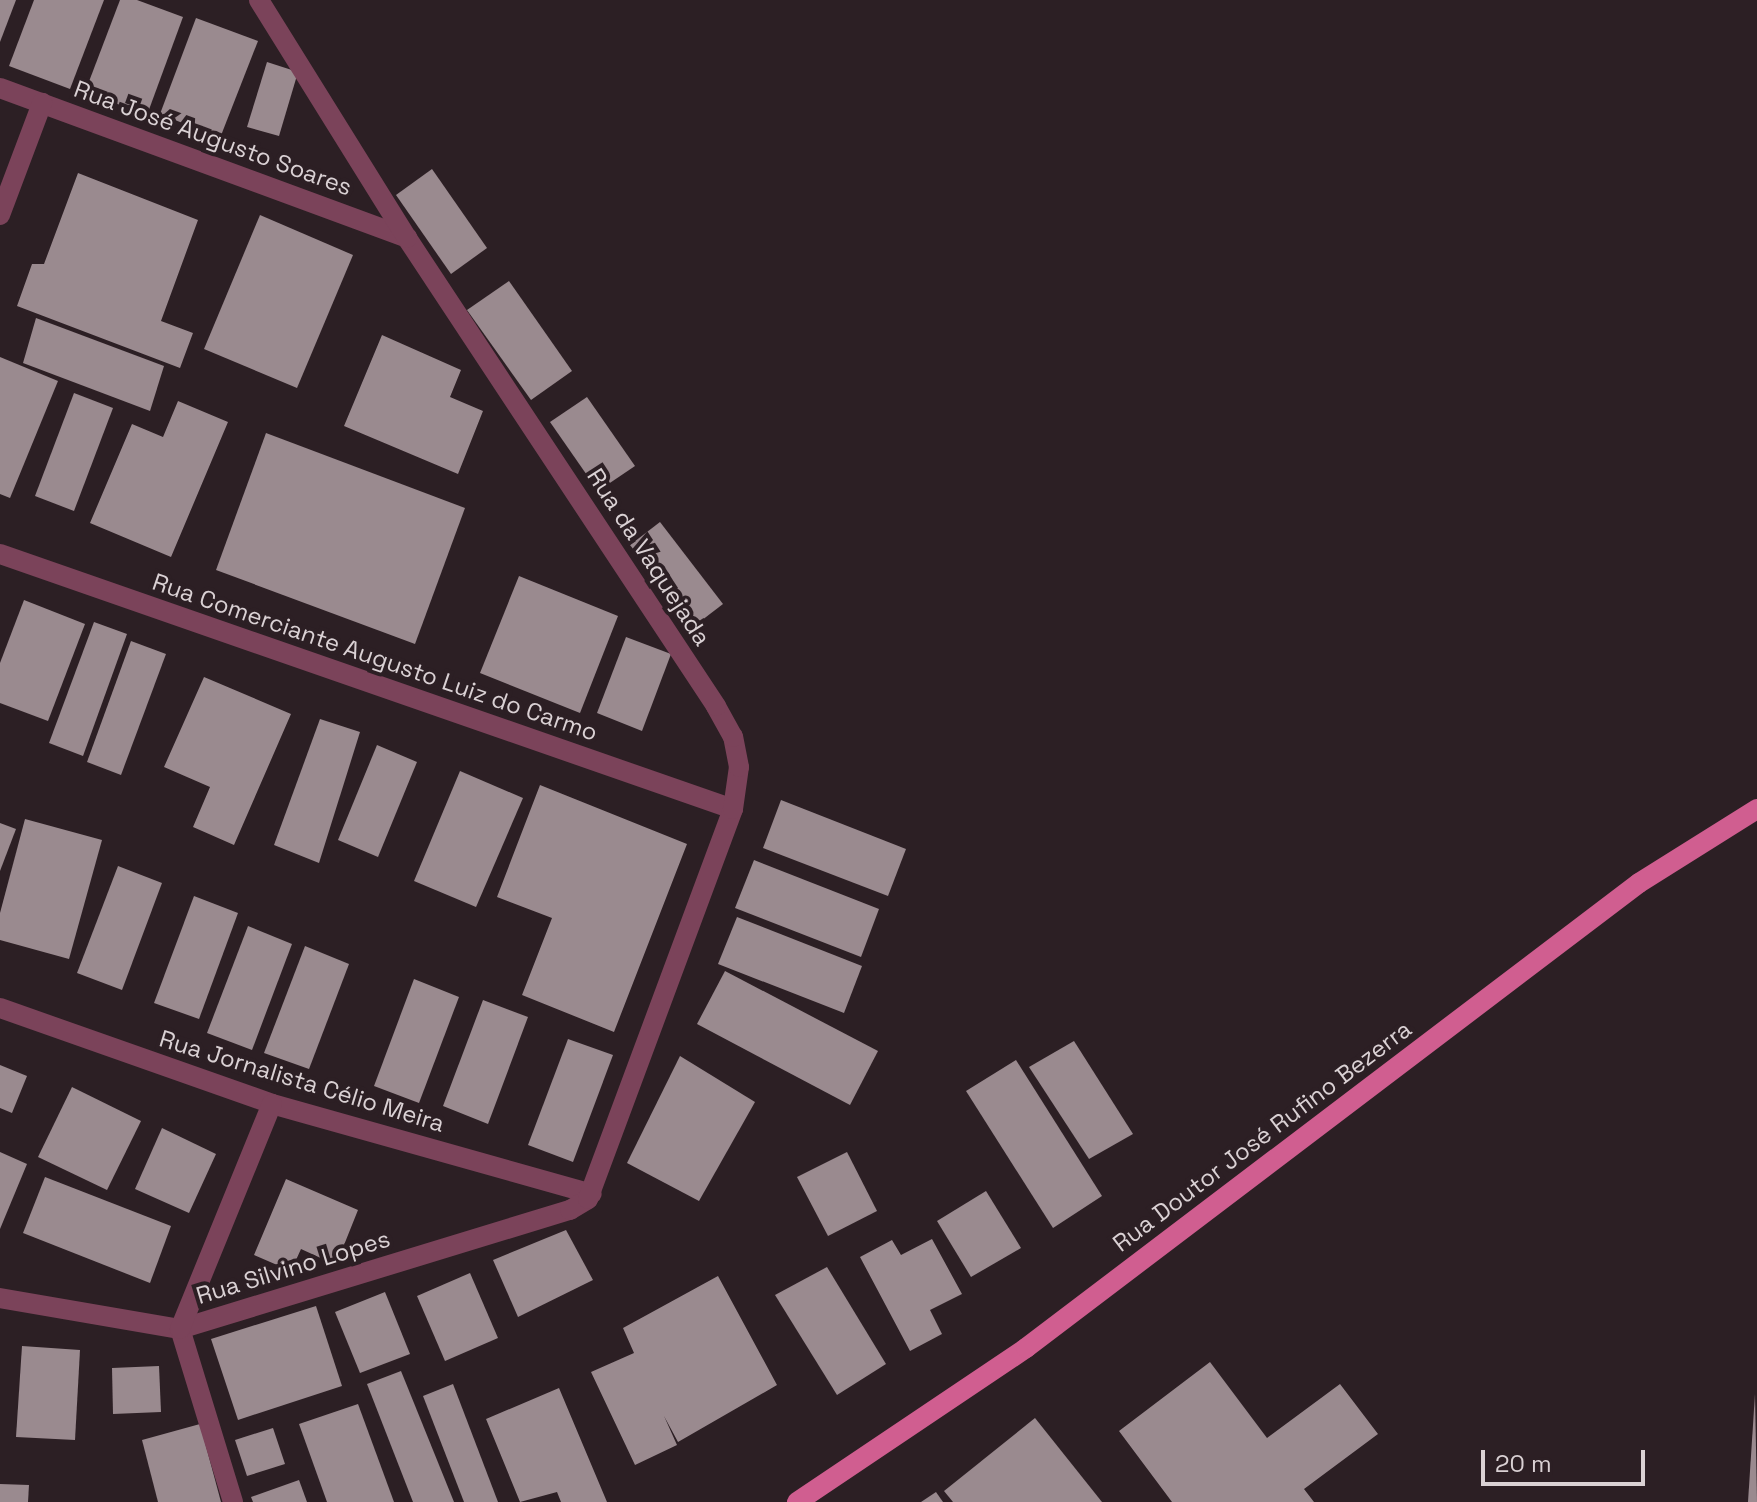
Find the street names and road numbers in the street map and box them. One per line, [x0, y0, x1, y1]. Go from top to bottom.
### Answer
street label: Rua José Augusto Soares [70, 74, 356, 202]
street label: Rua da Vaquejada [581, 463, 717, 651]
street label: Rua Comerciante Augusto Luiz do Carmo [148, 567, 602, 747]
street label: Rua Doutor José Rufino Bezerra [1107, 1014, 1417, 1258]
street label: Rua Jornalista Célio Meira [156, 1024, 448, 1138]
street label: Rua Silvino Lopes [193, 1224, 393, 1310]

